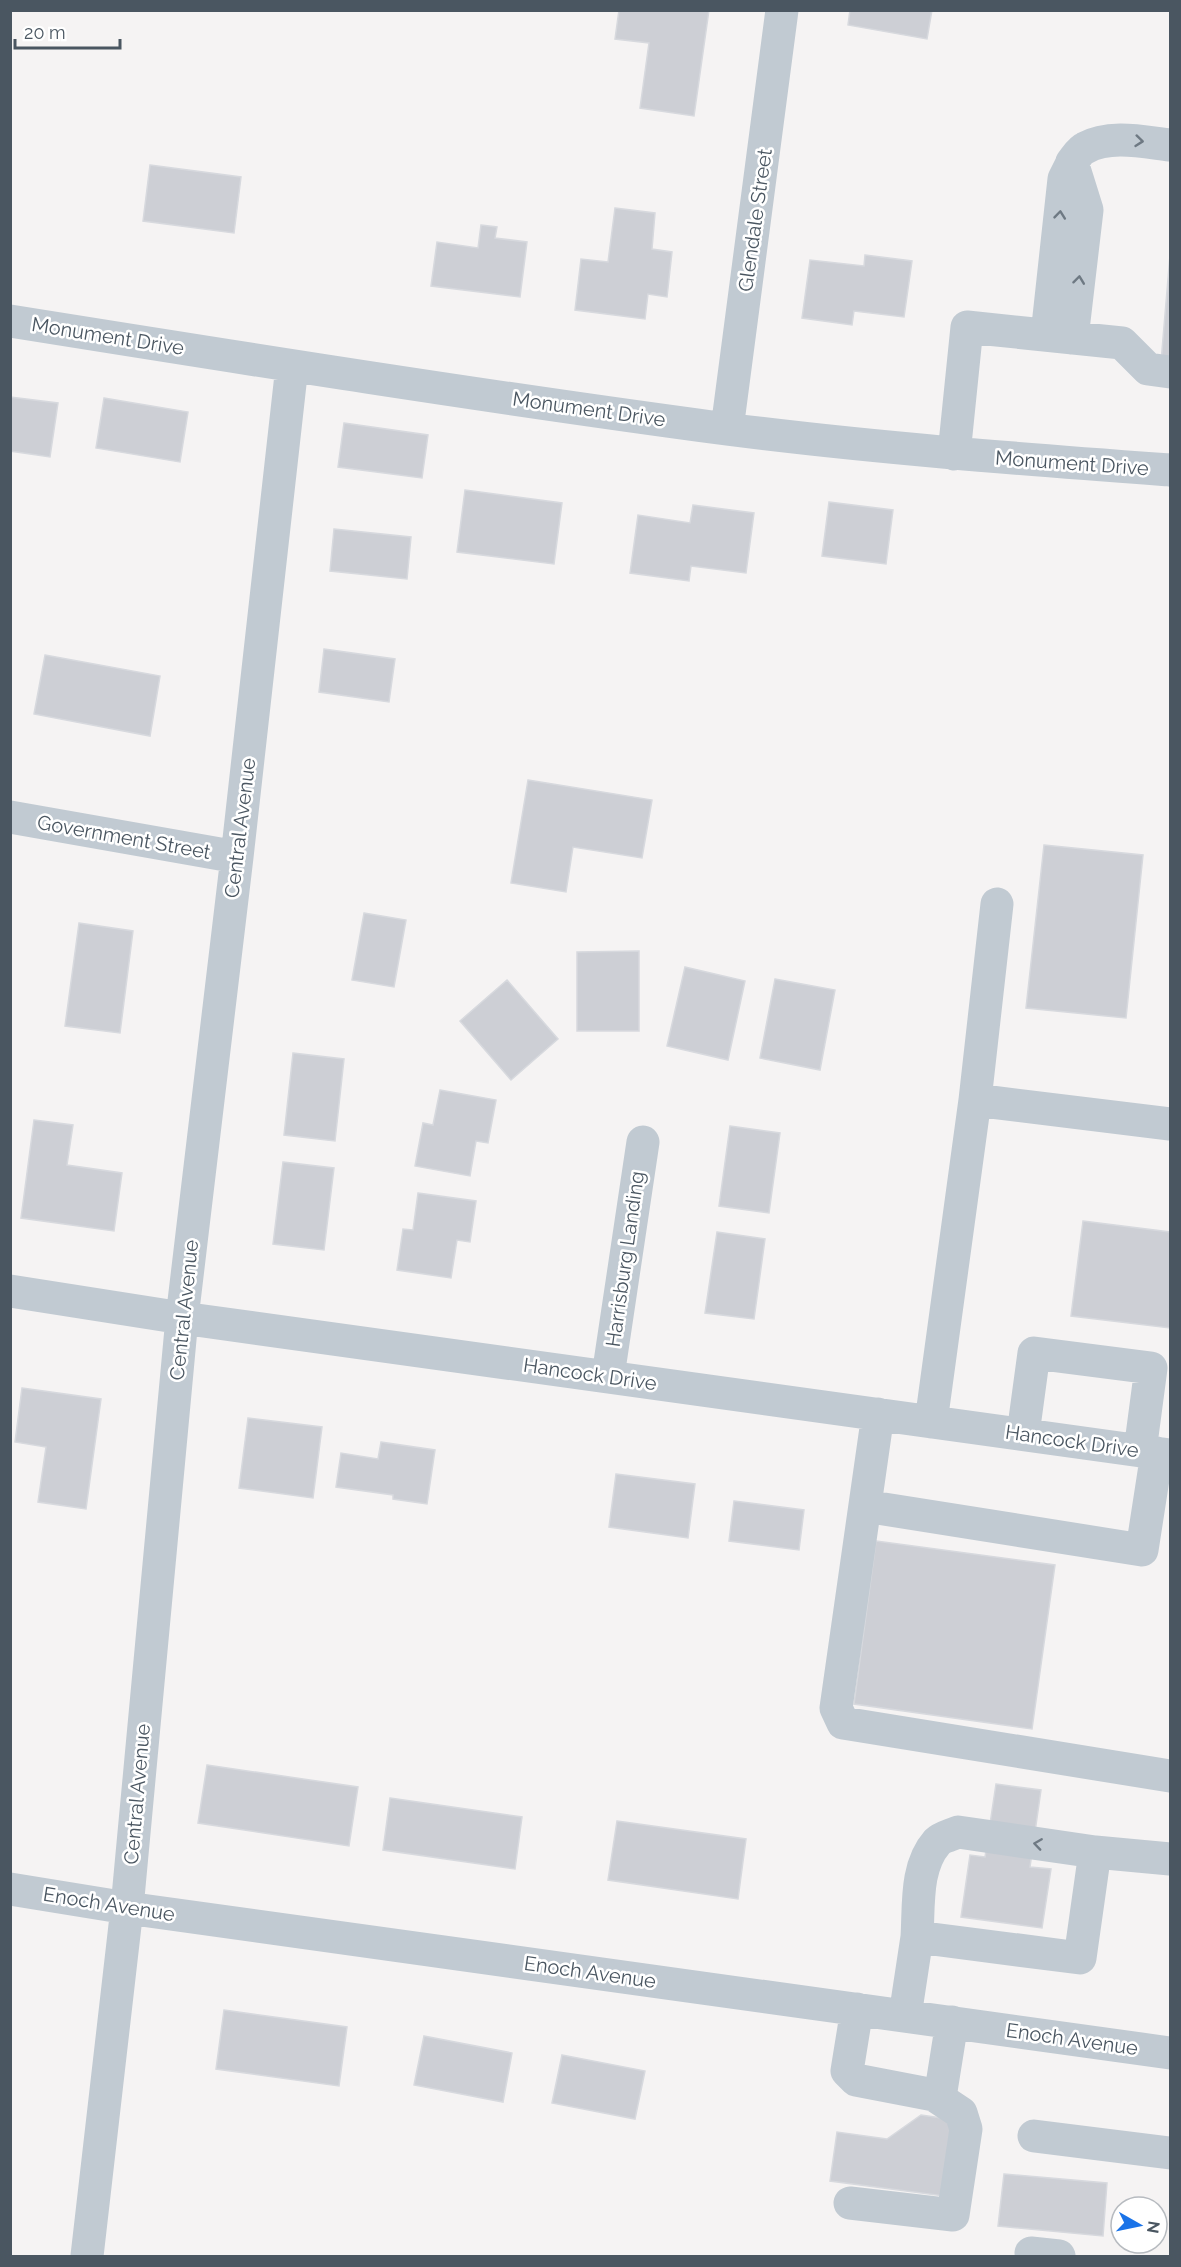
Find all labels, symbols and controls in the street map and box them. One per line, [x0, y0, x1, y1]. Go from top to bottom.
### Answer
scale bar [15, 12, 120, 50]
text: 20 m [24, 22, 66, 43]
one-way arrow [1134, 134, 1143, 147]
street label: Glendale Street [733, 147, 777, 293]
one-way arrow [1053, 210, 1066, 219]
one-way arrow [1072, 275, 1085, 284]
street label: Monument Drive [30, 312, 186, 360]
street label: Monument Drive [511, 386, 667, 432]
street label: Monument Drive [994, 446, 1150, 480]
street label: Central Avenue [219, 756, 261, 899]
street label: Government Street [35, 810, 213, 864]
street label: Harrisburg Landing [601, 1170, 649, 1348]
street label: Central Avenue [165, 1238, 203, 1381]
street label: Hancock Drive [522, 1353, 658, 1395]
street label: Hancock Drive [1004, 1420, 1140, 1462]
street label: Central Avenue [119, 1722, 155, 1865]
one-way arrow [1033, 1838, 1042, 1850]
street label: Enoch Avenue [41, 1882, 177, 1926]
street label: Enoch Avenue [523, 1951, 658, 1993]
street label: Enoch Avenue [1005, 2018, 1140, 2060]
north arrow [1109, 2195, 1169, 2255]
text: N [1143, 2220, 1164, 2235]

